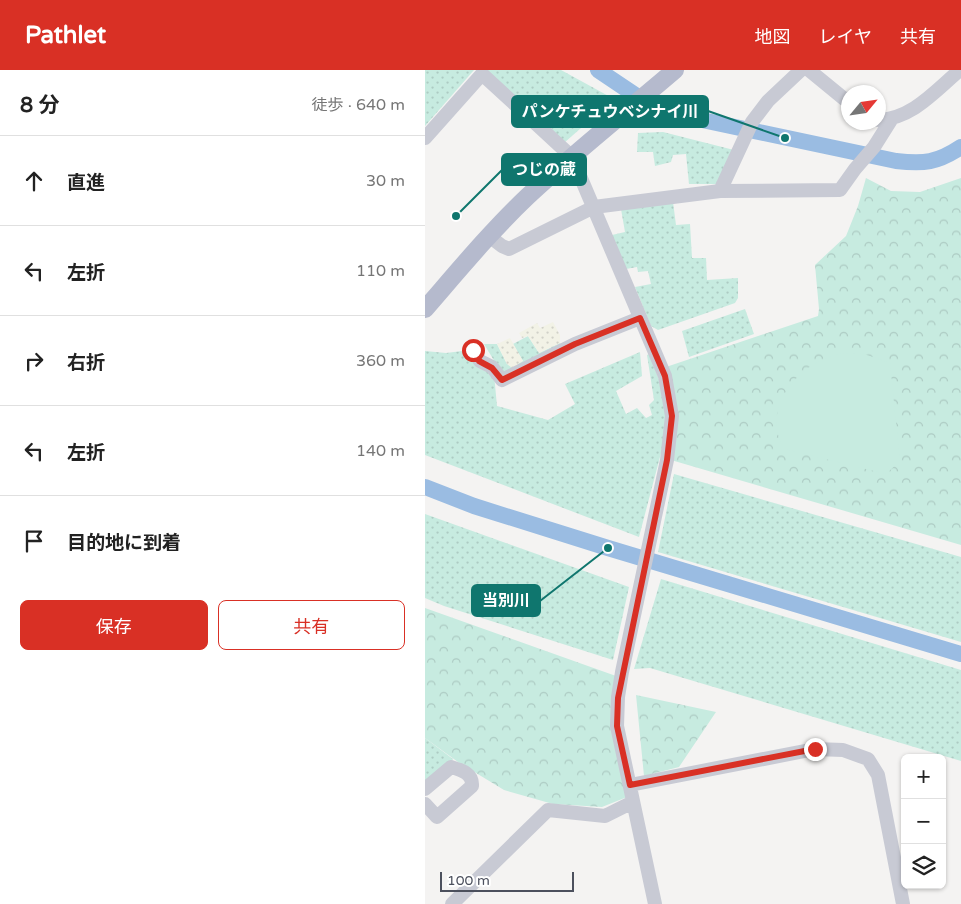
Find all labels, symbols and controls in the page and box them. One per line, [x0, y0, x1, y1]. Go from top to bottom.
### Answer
text: Pathlet [25, 21, 106, 50]
text: 地図 [755, 26, 791, 48]
text: レイヤ [819, 26, 872, 48]
text: 共有 [900, 26, 936, 48]
north arrow [841, 85, 886, 130]
text: 8 分 [20, 93, 60, 118]
text: 徒歩 · 640 m [312, 95, 405, 115]
callout: パンケチュウベシナイ川 [512, 96, 708, 127]
text: パンケチュウベシナイ川 [522, 102, 698, 122]
callout: つじの蔵 [502, 154, 586, 185]
text: つじの蔵 [512, 160, 576, 180]
icon: ahead [20, 167, 48, 195]
text: 30 m [366, 171, 405, 191]
text: 直進 [67, 172, 105, 194]
icon: left [20, 257, 48, 285]
text: 110 m [356, 261, 405, 281]
text: 左折 [67, 262, 105, 284]
route start [462, 339, 485, 362]
icon: right [20, 347, 48, 375]
text: 360 m [356, 351, 405, 371]
text: 右折 [67, 352, 105, 374]
icon: left [20, 437, 48, 465]
text: 140 m [356, 441, 405, 461]
text: 左折 [67, 442, 105, 464]
icon: arrive [20, 527, 48, 555]
text: 目的地に到着 [67, 532, 181, 554]
callout: 当別川 [472, 585, 540, 616]
text: 当別川 [482, 591, 530, 611]
button: 保存 [20, 600, 208, 650]
button: 共有 [218, 600, 405, 650]
route end [804, 738, 827, 761]
map controls [901, 754, 946, 889]
button: + [901, 754, 946, 799]
button: − [901, 799, 946, 844]
button: layers [901, 844, 946, 889]
scale bar [440, 869, 574, 892]
text: 100 m [447, 872, 490, 889]

